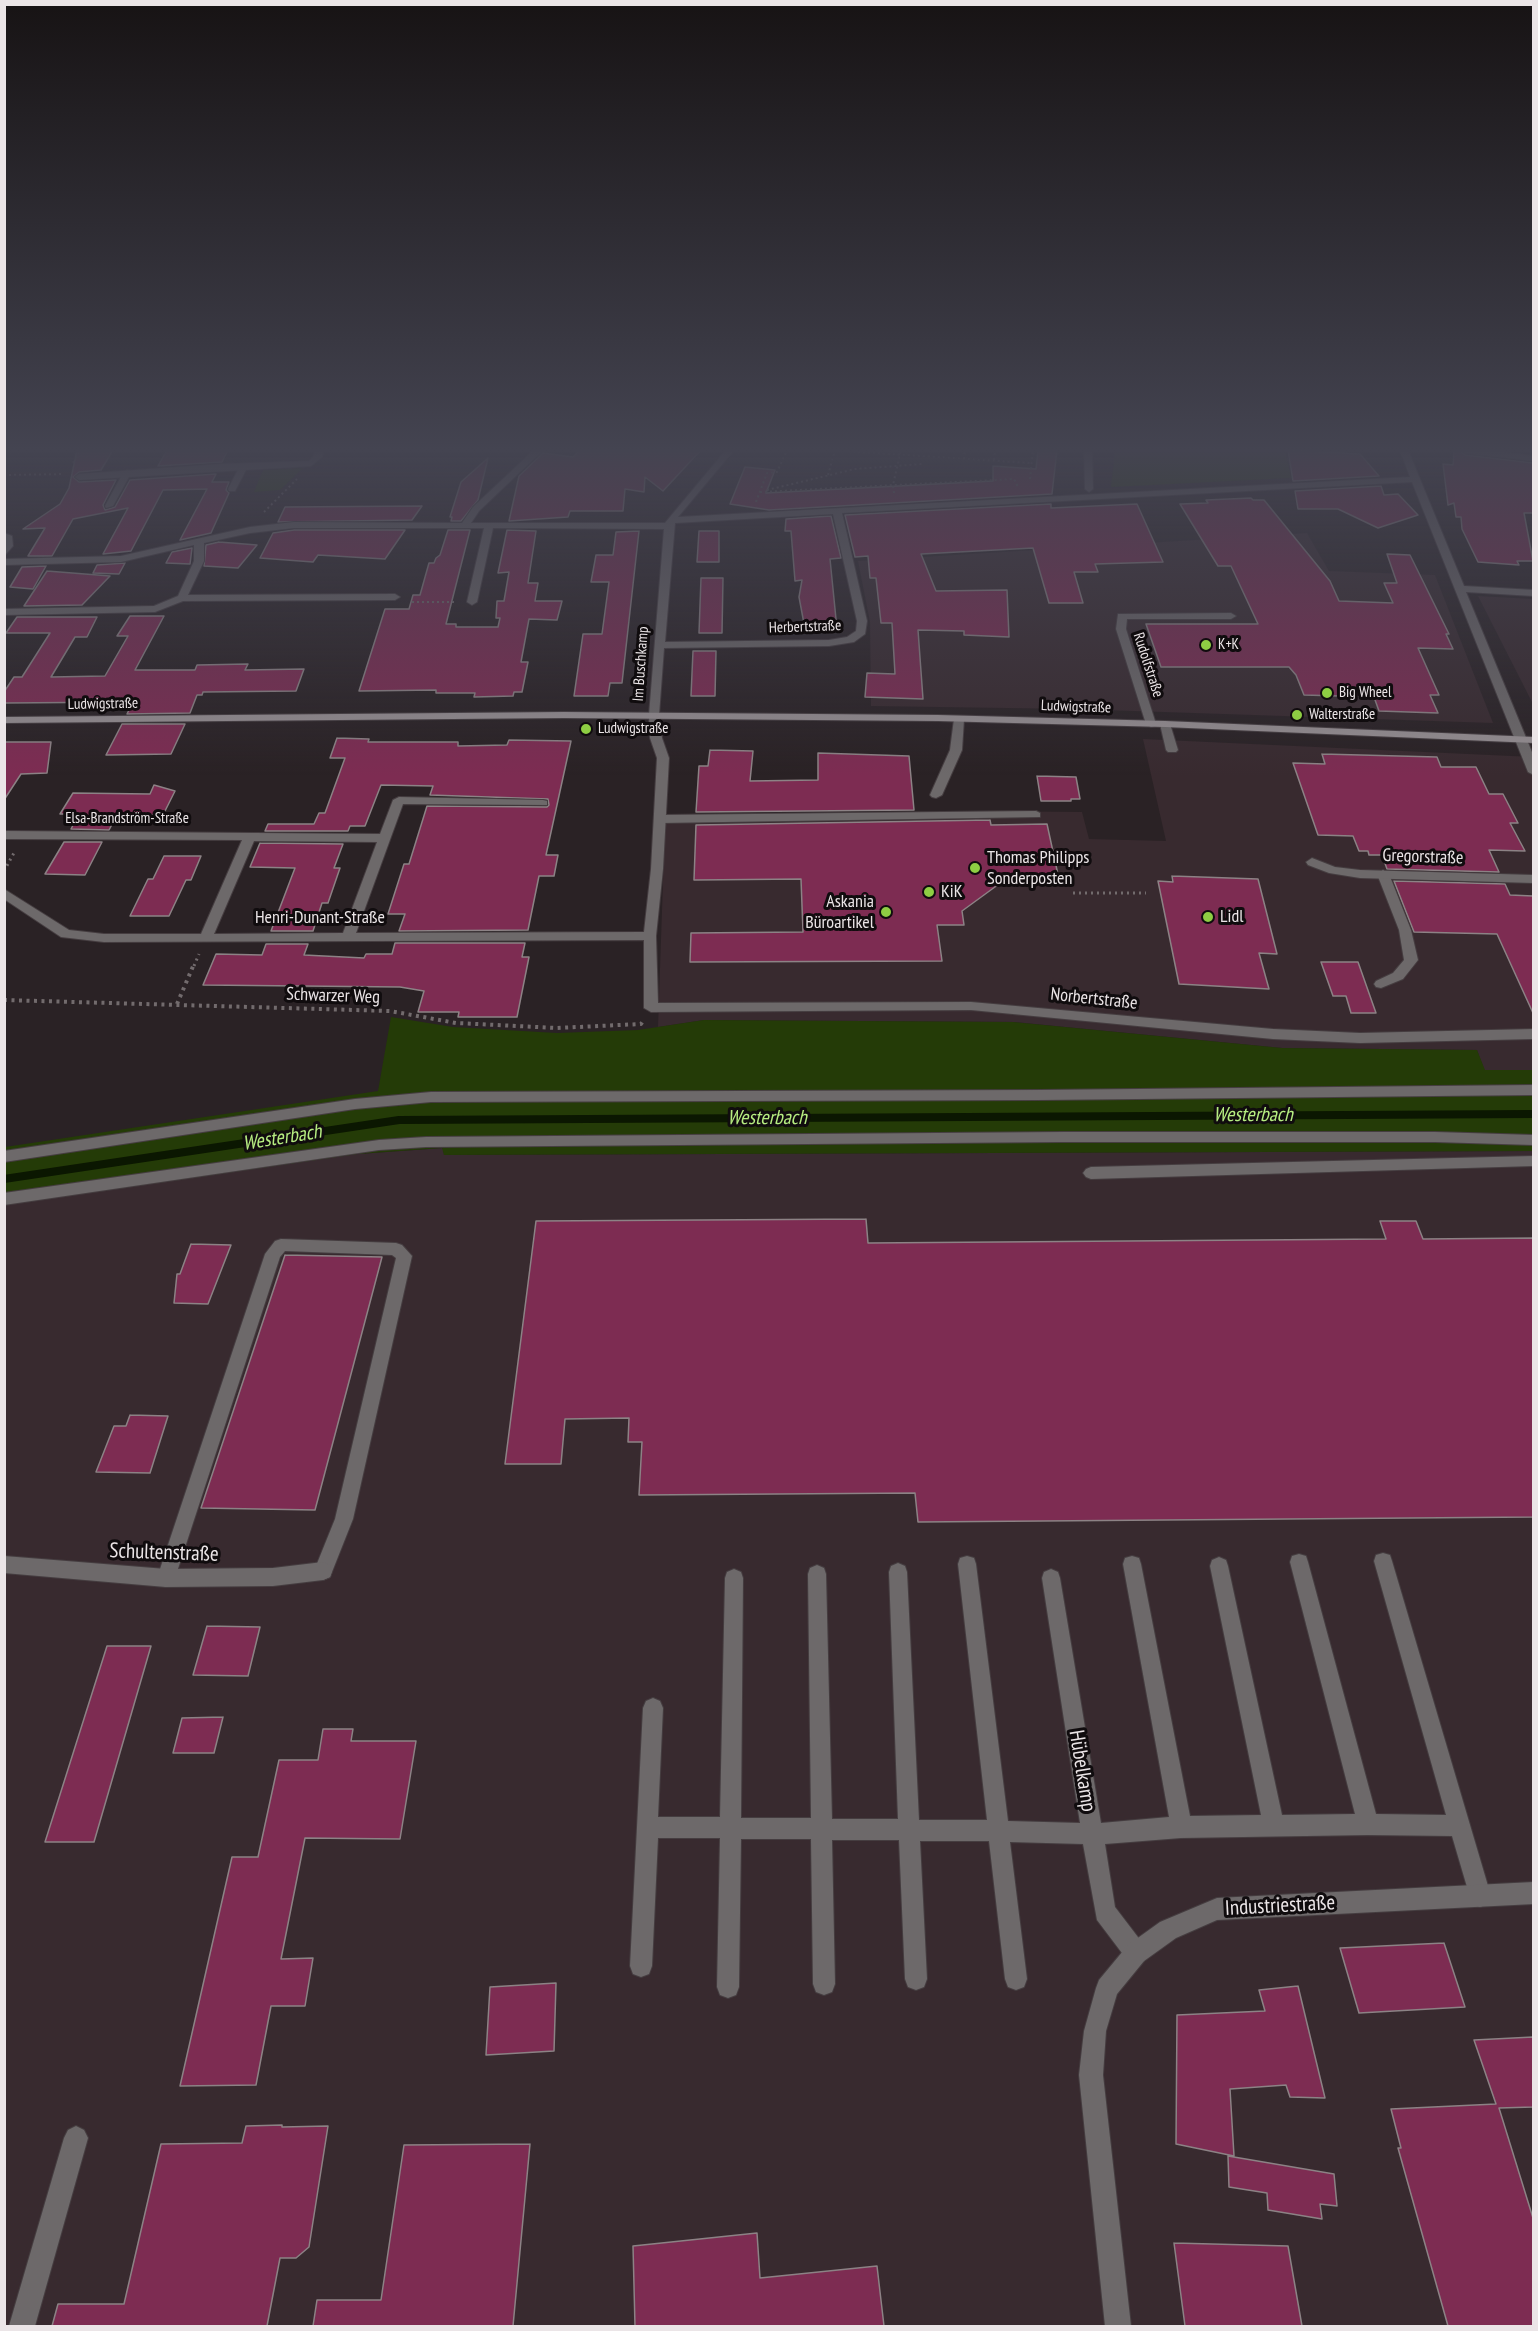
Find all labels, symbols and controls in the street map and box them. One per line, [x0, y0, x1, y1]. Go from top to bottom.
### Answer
street label: Herbertstraße [768, 617, 842, 637]
street label: Im Buschkamp [629, 626, 653, 702]
street label: Rudolfstraße [1129, 630, 1167, 700]
place label: K+K [1218, 636, 1239, 654]
marker: K+K [1199, 638, 1213, 652]
place label: Big Wheel [1339, 684, 1391, 702]
marker: Big Wheel [1320, 686, 1334, 700]
street label: Ludwigstraße [68, 694, 138, 714]
street label: Ludwigstraße [1040, 697, 1112, 717]
place label: Walterstraße [1309, 706, 1375, 724]
marker: Walterstraße [1290, 708, 1304, 722]
place label: Ludwigstraße [598, 720, 668, 738]
marker: Ludwigstraße [579, 722, 593, 736]
street label: Elsa-Brandström-Straße [65, 810, 189, 828]
street label: Gregorstraße [1382, 845, 1464, 869]
place label: Thomas Philipps Sonderposten [987, 847, 1089, 890]
marker: Thomas Philipps Sonderposten [968, 861, 982, 875]
place label: KiK [941, 881, 963, 903]
marker: KiK [922, 885, 936, 899]
place label: Askania Büroartikel [805, 891, 874, 934]
marker: Askania Büroartikel [879, 905, 893, 919]
place label: Lidl [1220, 906, 1243, 928]
street label: Henri-Dunant-Straße [255, 907, 385, 929]
marker: Lidl [1201, 910, 1215, 924]
street label: Schwarzer Weg [286, 984, 380, 1008]
street label: Norbertstraße [1049, 984, 1139, 1014]
water label: Westerbach [1213, 1103, 1293, 1127]
water label: Westerbach [727, 1106, 807, 1130]
water label: Westerbach [241, 1120, 323, 1156]
street label: Schultenstraße [109, 1539, 219, 1567]
street label: Hübelkamp [1063, 1728, 1101, 1814]
street label: Industriestraße [1224, 1891, 1336, 1921]

